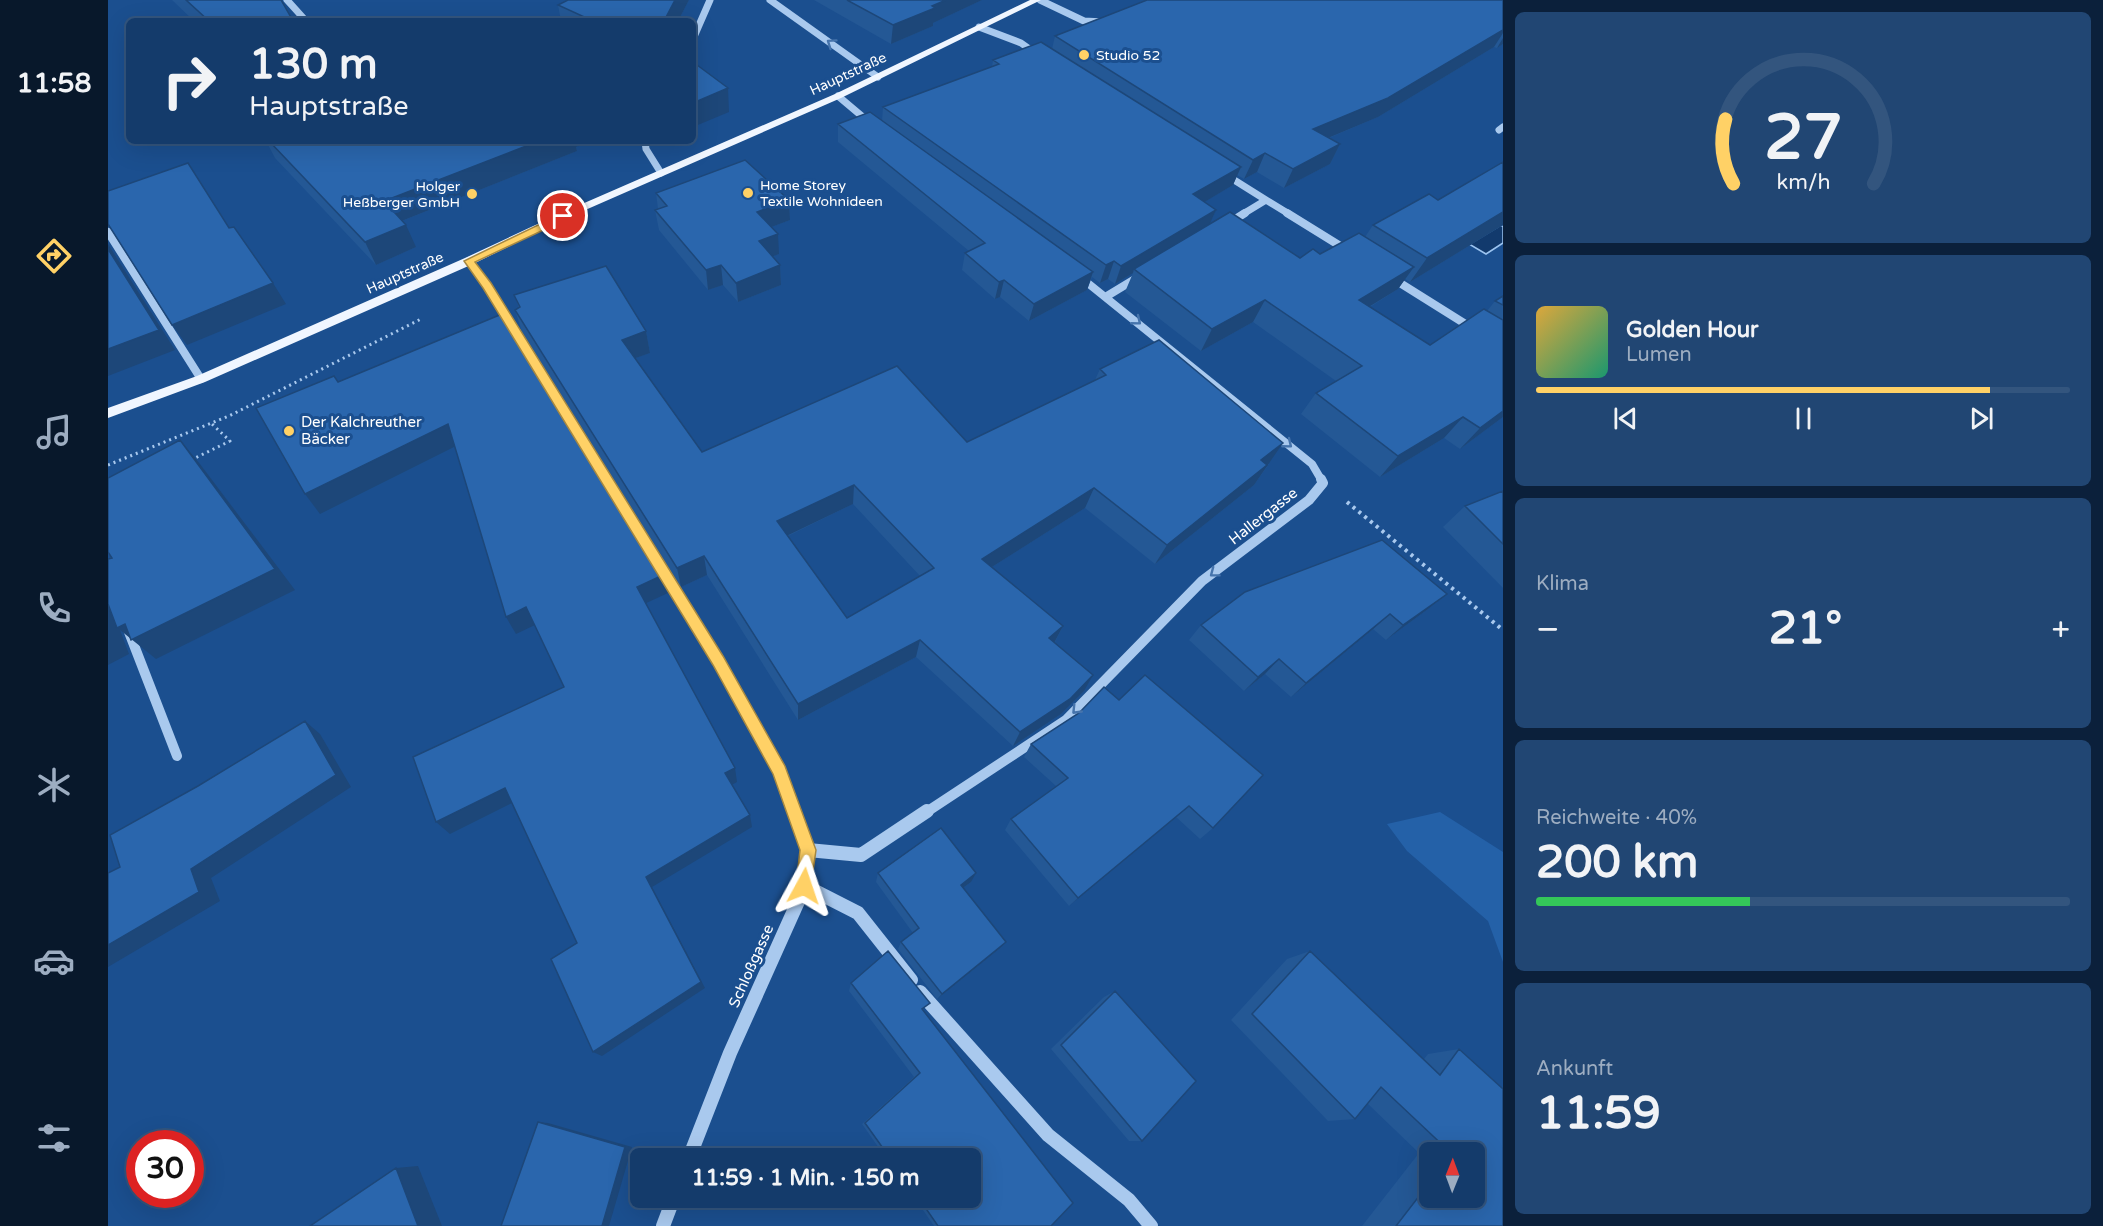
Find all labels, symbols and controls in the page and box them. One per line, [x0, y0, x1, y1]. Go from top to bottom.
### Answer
text: 130 m [249, 39, 378, 90]
one-way arrow [826, 39, 837, 50]
icon: right [150, 42, 228, 120]
place label: Studio 52 [1096, 47, 1160, 64]
marker: Studio 52 [1077, 48, 1091, 62]
street label: Hauptstraße [807, 49, 889, 99]
text: 11:58 [17, 67, 91, 100]
text: Hauptstraße [249, 90, 409, 123]
text: 27 [1764, 102, 1842, 177]
text: km/h [1776, 170, 1830, 196]
place label: Home Storey Textile Wohnideen [760, 177, 883, 210]
place label: Holger Heßberger GmbH [343, 178, 461, 211]
marker: Home Storey Textile Wohnideen [741, 186, 755, 200]
marker: Holger Heßberger GmbH [465, 187, 479, 201]
pin [537, 190, 588, 241]
icon: arrive [546, 199, 579, 232]
icon: directions [33, 235, 75, 277]
street label: Hauptstraße [364, 248, 446, 298]
one-way arrow [1130, 313, 1141, 324]
text: Golden Hour [1626, 317, 1758, 343]
text: Lumen [1626, 343, 1692, 367]
icon: previous [1609, 402, 1642, 435]
icon: pause [1787, 402, 1820, 435]
icon: next [1965, 402, 1998, 435]
icon: music [33, 411, 75, 453]
place label: Der Kalchreuther Bäcker [301, 413, 422, 448]
marker: Der Kalchreuther Bäcker [282, 424, 296, 438]
one-way arrow [1281, 437, 1292, 448]
street label: Hallergasse [1225, 484, 1301, 548]
one-way arrow [1209, 565, 1220, 576]
text: Klima [1536, 572, 1589, 596]
icon: phone [33, 587, 75, 629]
text: 21° [1769, 602, 1842, 656]
text: − [1536, 610, 1560, 649]
text: + [2051, 610, 2070, 649]
one-way arrow [1072, 703, 1083, 714]
icon: climate [33, 764, 75, 806]
text: Reichweite · 40% [1536, 806, 1697, 830]
text: 200 km [1536, 836, 1698, 890]
position arrow [772, 854, 836, 918]
street label: Schloßgasse [725, 922, 777, 1010]
icon: car [33, 940, 75, 982]
text: Ankunft [1536, 1057, 1613, 1081]
text: 11:59 [1536, 1087, 1661, 1141]
icon: filters [33, 1117, 75, 1159]
speed limit sign: 30 [126, 1130, 204, 1208]
north arrow [1419, 1142, 1485, 1208]
map controls [1419, 1142, 1485, 1208]
text: 11:59 · 1 Min. · 150 m [692, 1165, 919, 1191]

